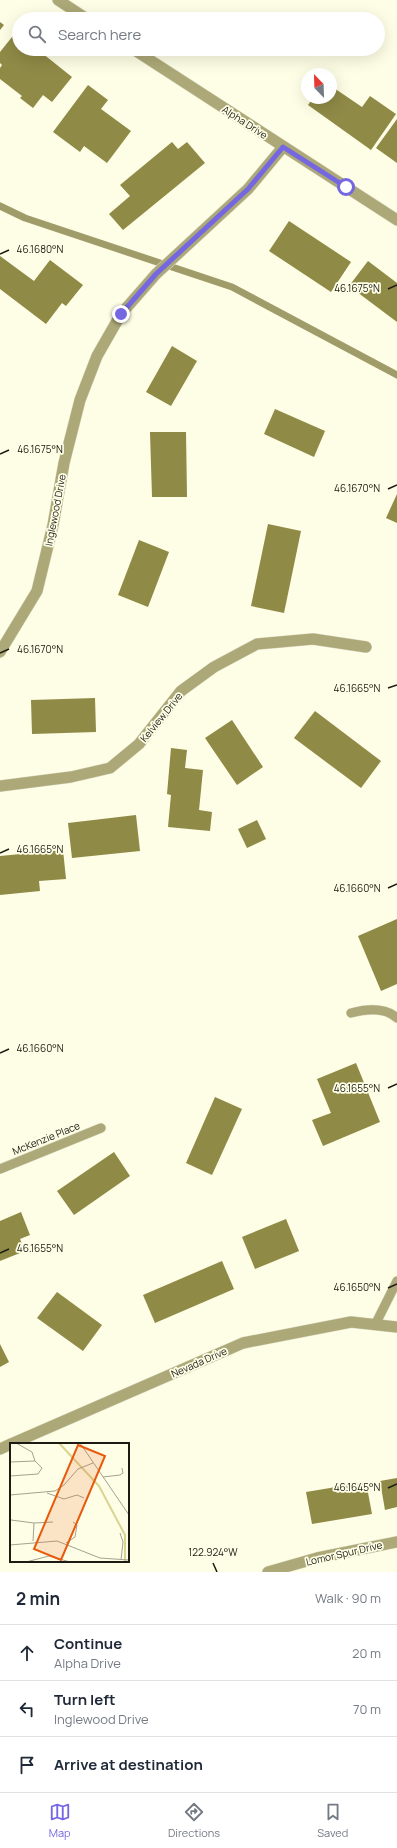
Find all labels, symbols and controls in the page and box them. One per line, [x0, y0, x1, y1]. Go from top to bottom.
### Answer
search box [12, 12, 385, 56]
icon: search [26, 23, 48, 45]
text: Search here [58, 24, 141, 45]
north arrow [301, 68, 337, 104]
street label: Alpha Drive [220, 102, 271, 142]
route start [337, 178, 355, 196]
text: 46.1680°N [17, 242, 64, 256]
text: 46.1675°N [334, 281, 380, 295]
route end [112, 305, 130, 323]
text: 46.1675°N [17, 442, 63, 456]
street label: Inglewood Drive [41, 473, 69, 547]
text: 46.1670°N [334, 481, 380, 495]
text: 46.1670°N [17, 642, 63, 656]
text: 46.1665°N [334, 681, 381, 695]
street label: Kelview Drive [137, 689, 185, 745]
text: 46.1665°N [17, 842, 64, 856]
text: 46.1660°N [333, 881, 381, 895]
text: 46.1660°N [16, 1041, 64, 1055]
text: 46.1655°N [334, 1081, 380, 1095]
street label: McKenzie Place [10, 1118, 82, 1158]
text: 46.1655°N [17, 1241, 63, 1255]
text: 46.1650°N [334, 1280, 381, 1294]
street label: Nevada Drive [169, 1343, 229, 1381]
inset map [10, 1443, 129, 1562]
text: 46.1645°N [334, 1480, 380, 1494]
street label: Lomor Spur Drive [304, 1537, 384, 1569]
text: 122.924°W [188, 1545, 238, 1559]
text: 2 min [16, 1587, 60, 1610]
text: Walk · 90 m [315, 1589, 381, 1607]
text: Continue [54, 1633, 122, 1654]
icon: ahead [16, 1642, 38, 1664]
text: 20 m [352, 1644, 381, 1662]
text: Alpha Drive [54, 1654, 121, 1672]
text: Turn left [54, 1689, 116, 1710]
icon: left [16, 1698, 38, 1720]
text: 70 m [353, 1700, 381, 1718]
text: Inglewood Drive [54, 1710, 149, 1728]
icon: arrive [16, 1754, 38, 1776]
text: Arrive at destination [54, 1754, 203, 1775]
tab: Map [49, 1801, 71, 1840]
tab: Directions [168, 1801, 220, 1840]
tab: Saved [317, 1801, 348, 1840]

